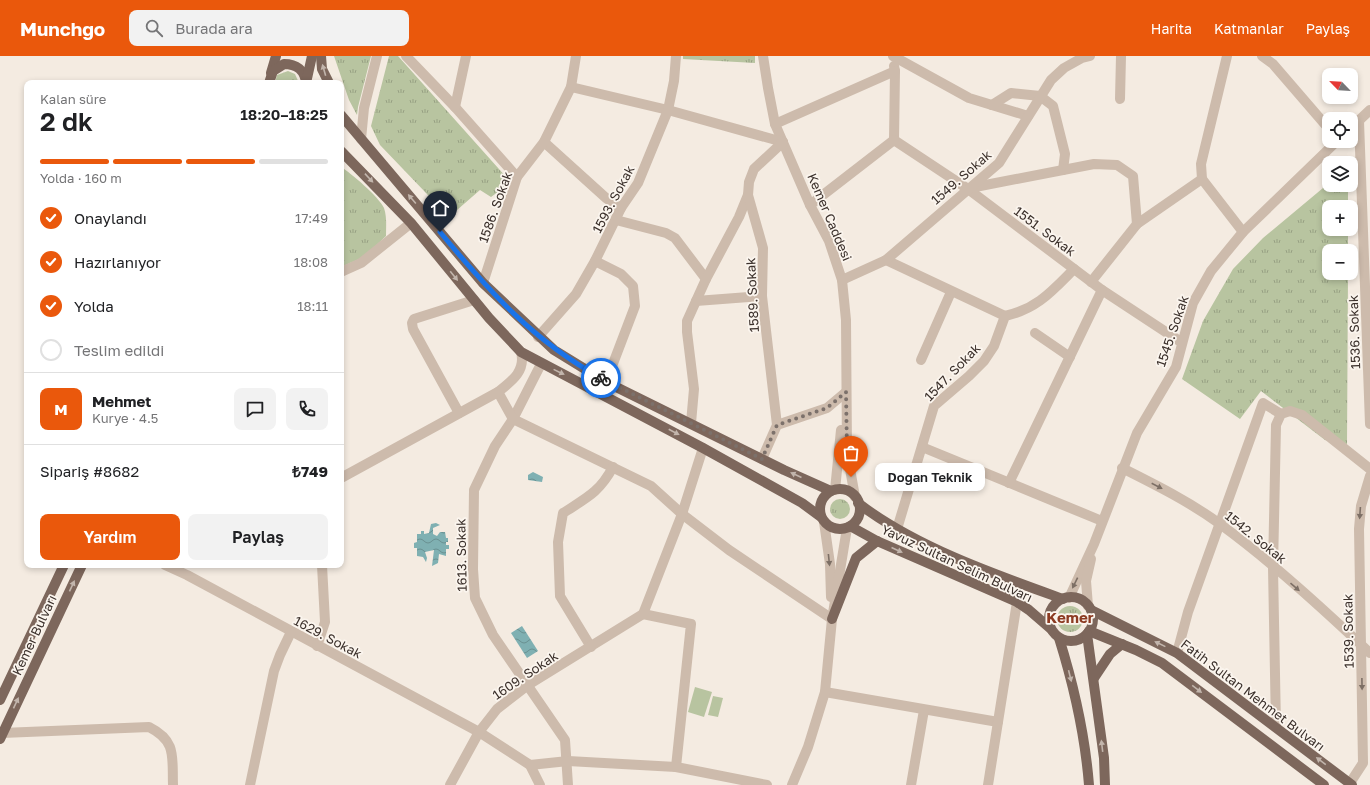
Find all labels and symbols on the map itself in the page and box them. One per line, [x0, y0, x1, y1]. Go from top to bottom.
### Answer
one-way arrow [321, 63, 327, 75]
north arrow [1322, 68, 1358, 104]
street label: 1549. Sokak [928, 146, 995, 208]
street label: 1593. Sokak [588, 162, 638, 236]
street label: 1586. Sokak [475, 169, 516, 245]
street label: Kemer Caddesi [804, 171, 856, 263]
one-way arrow [364, 173, 374, 183]
pin [423, 191, 457, 232]
one-way arrow [407, 194, 416, 205]
street label: 1551. Sokak [1011, 203, 1079, 260]
street label: 1589. Sokak [742, 257, 762, 333]
one-way arrow [450, 271, 459, 282]
street label: 1545. Sokak [1152, 293, 1192, 369]
street label: 1536. Sokak [1345, 294, 1363, 370]
street label: 1547. Sokak [921, 339, 984, 404]
courier [581, 358, 621, 398]
one-way arrow [553, 369, 564, 375]
one-way arrow [668, 429, 680, 436]
pin [834, 436, 868, 477]
callout: Doğan Teknik [875, 463, 985, 491]
one-way arrow [790, 472, 801, 478]
one-way arrow [1151, 483, 1163, 489]
street label: 1542. Sokak [1222, 507, 1290, 567]
one-way arrow [1357, 507, 1364, 519]
street label: 1613. Sokak [452, 518, 470, 592]
street label: Yavuz Sultan Selim Bulvarı [879, 521, 1035, 605]
one-way arrow [892, 547, 903, 553]
one-way arrow [826, 554, 833, 566]
one-way arrow [1072, 578, 1079, 589]
one-way arrow [69, 580, 75, 591]
one-way arrow [1291, 582, 1300, 591]
street label: Kemer Bulvarı [8, 592, 60, 678]
street label: 1539. Sokak [1339, 593, 1357, 668]
district label: Kemer [1046, 608, 1094, 626]
street label: 1629. Sokak [291, 612, 365, 662]
street label: Fatih Sultan Mehmet Bulvarı [1178, 636, 1328, 754]
one-way arrow [1154, 641, 1165, 647]
street label: 1609. Sokak [489, 647, 561, 703]
one-way arrow [1067, 670, 1073, 682]
one-way arrow [1359, 678, 1365, 691]
one-way arrow [1191, 685, 1202, 693]
one-way arrow [13, 697, 19, 709]
one-way arrow [1099, 740, 1106, 752]
one-way arrow [1316, 757, 1327, 766]

